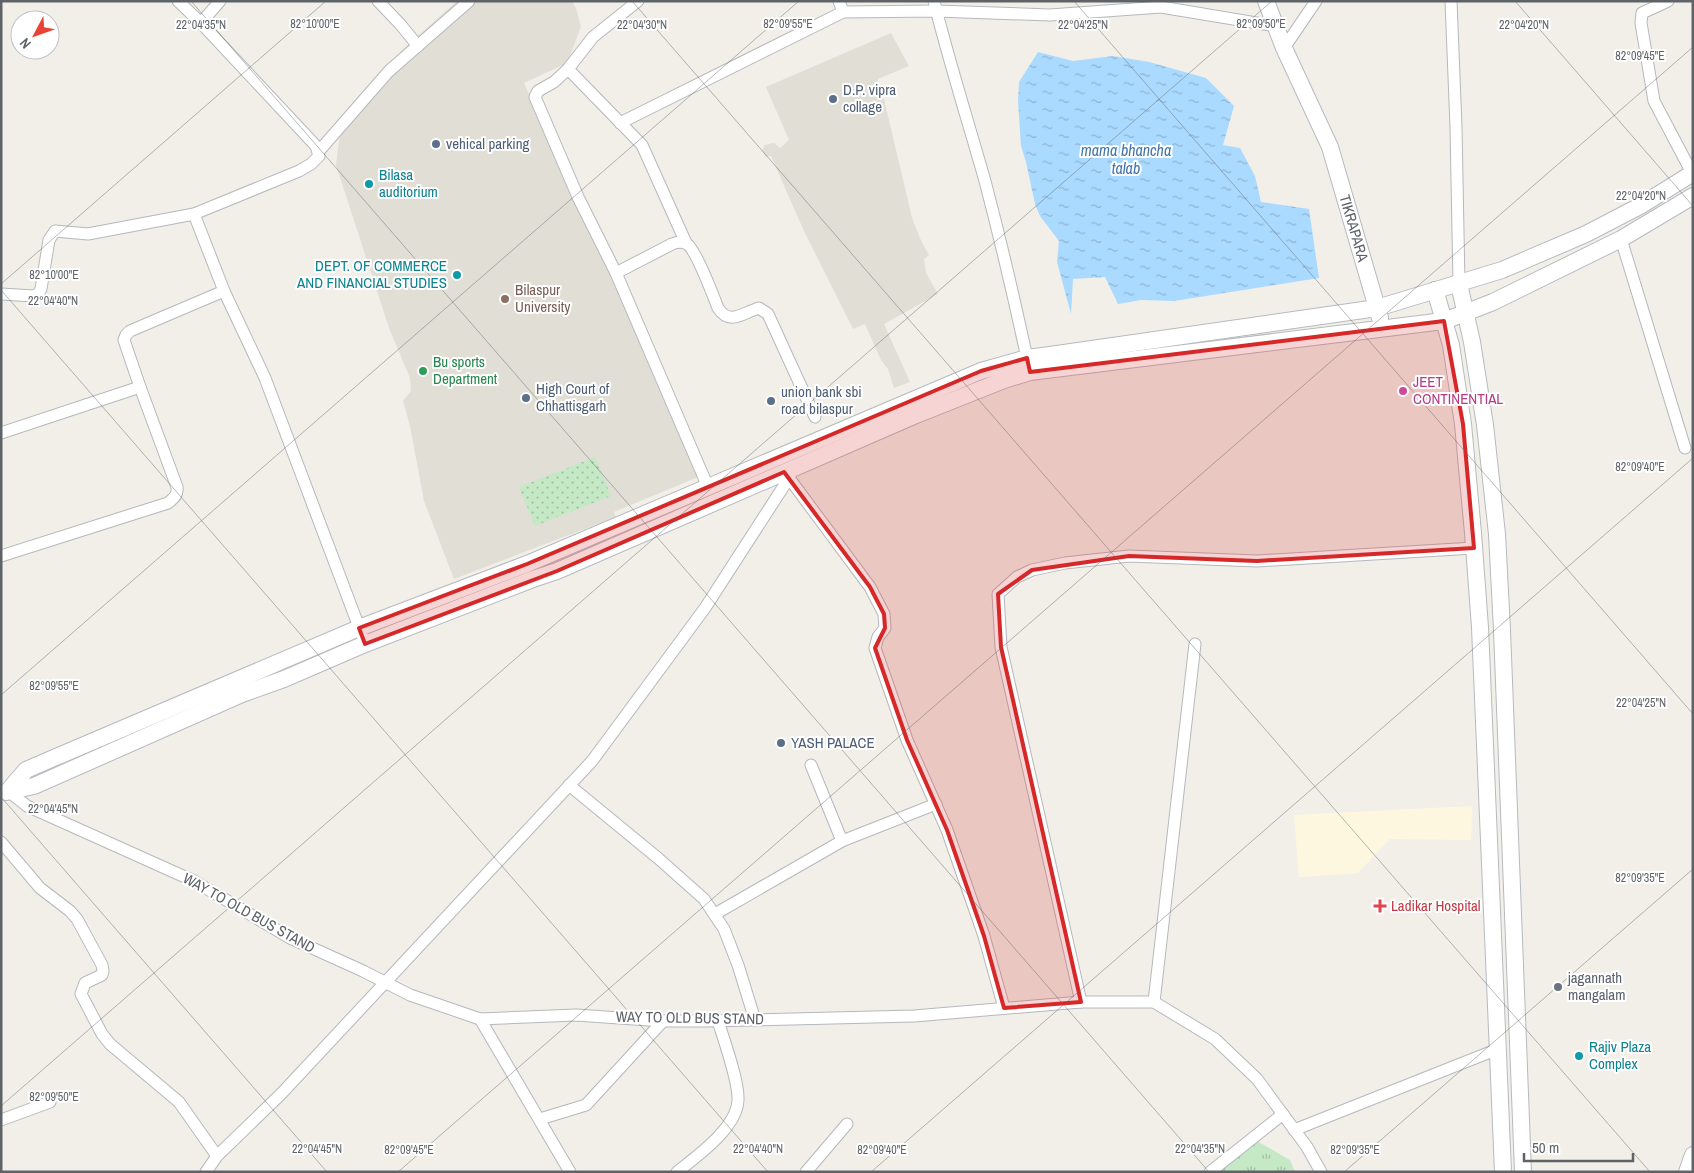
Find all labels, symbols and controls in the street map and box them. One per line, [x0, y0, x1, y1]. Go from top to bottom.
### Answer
north arrow [10, 10, 60, 60]
text: 82°10'00"E [290, 16, 340, 32]
text: 82°09'55"E [763, 16, 813, 32]
text: 82°09'50"E [1236, 16, 1286, 32]
text: 22°04'35"N [176, 17, 226, 33]
text: 22°04'30"N [617, 17, 667, 33]
text: 22°04'25"N [1058, 17, 1108, 33]
text: 22°04'20"N [1499, 17, 1549, 33]
text: N [16, 34, 35, 53]
text: 82°09'45"E [1615, 48, 1665, 64]
place label: D.P. vipra collage [843, 79, 896, 117]
marker: D.P. vipra collage [827, 93, 839, 105]
place label: vehical parking [446, 133, 530, 154]
marker: vehical parking [430, 138, 442, 150]
water label: mama bhancha talab [1081, 139, 1171, 179]
place label: Bilasa auditorium [379, 164, 438, 202]
marker: Bilasa auditorium [363, 178, 375, 190]
text: 22°04'20"N [1616, 188, 1666, 204]
street label: TIKRAPARA [1334, 192, 1374, 265]
place label: DEPT. OF COMMERCE AND FINANCIAL STUDIES [296, 255, 447, 293]
text: 82°10'00"E [29, 267, 79, 283]
marker: DEPT. OF COMMERCE AND FINANCIAL STUDIES [451, 269, 463, 281]
place label: Bilaspur University [515, 279, 571, 317]
text: 22°04'40"N [28, 293, 78, 309]
marker: Bilaspur University [499, 293, 511, 305]
place label: Bu sports Department [433, 351, 498, 389]
marker: Bu sports Department [417, 365, 429, 377]
place label: JEET CONTINENTIAL [1413, 371, 1503, 409]
place label: High Court of Chhattisgarh [536, 378, 610, 416]
place label: union bank sbi road bilaspur [781, 381, 862, 419]
marker: JEET CONTINENTIAL [1397, 385, 1409, 397]
marker: High Court of Chhattisgarh [520, 392, 532, 404]
marker: union bank sbi road bilaspur [765, 395, 777, 407]
text: 82°09'40"E [1615, 459, 1665, 475]
text: 82°09'55"E [29, 678, 79, 694]
text: 22°04'25"N [1616, 695, 1666, 711]
place label: YASH PALACE [791, 732, 875, 753]
marker: YASH PALACE [775, 737, 787, 749]
text: 22°04'45"N [28, 801, 78, 817]
street label: WAY TO OLD BUS STAND [179, 867, 319, 958]
text: 82°09'35"E [1615, 870, 1665, 886]
place label: Ladikar Hospital [1391, 895, 1481, 916]
marker: Ladikar Hospital [1373, 899, 1387, 913]
place label: jagannath mangalam [1567, 967, 1625, 1005]
marker: jagannath mangalam [1552, 981, 1564, 993]
street label: WAY TO OLD BUS STAND [616, 1006, 764, 1029]
place label: Rajiv Plaza Complex [1589, 1036, 1651, 1074]
marker: Rajiv Plaza Complex [1573, 1050, 1585, 1062]
text: 82°09'50"E [29, 1089, 79, 1105]
scale bar [1524, 1130, 1633, 1162]
text: 50 m [1532, 1137, 1559, 1158]
text: 22°04'45"N [292, 1141, 342, 1157]
text: 22°04'40"N [733, 1141, 783, 1157]
text: 22°04'35"N [1175, 1141, 1225, 1157]
text: 82°09'45"E [384, 1142, 434, 1158]
text: 82°09'40"E [857, 1142, 907, 1158]
text: 82°09'35"E [1330, 1142, 1380, 1158]

